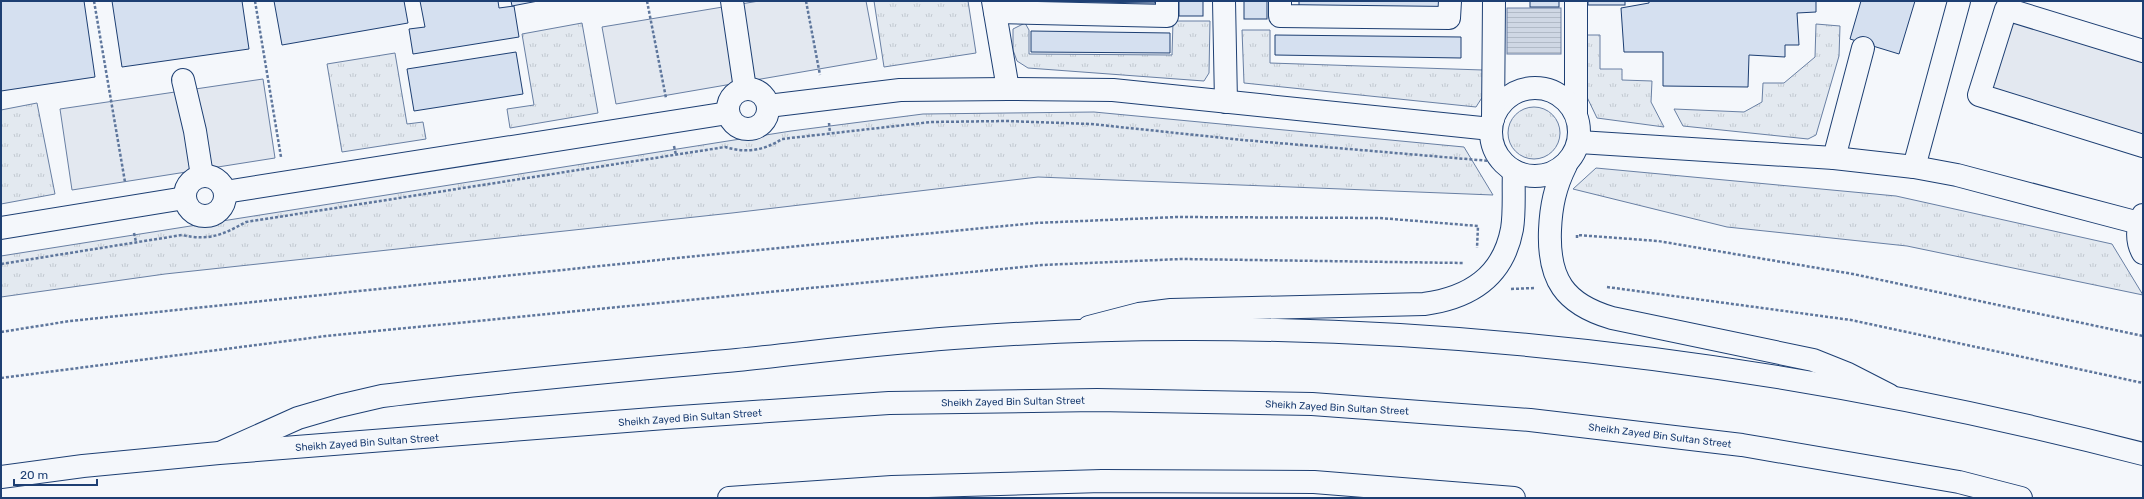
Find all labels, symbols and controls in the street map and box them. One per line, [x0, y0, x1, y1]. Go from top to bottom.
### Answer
street label: Sheikh Zayed Bin Sultan Street [941, 395, 1085, 409]
street label: Sheikh Zayed Bin Sultan Street [1265, 398, 1409, 418]
street label: Sheikh Zayed Bin Sultan Street [618, 407, 762, 429]
street label: Sheikh Zayed Bin Sultan Street [1588, 421, 1732, 451]
street label: Sheikh Zayed Bin Sultan Street [295, 432, 439, 454]
scale bar [14, 461, 97, 487]
text: 20 m [20, 468, 48, 482]

